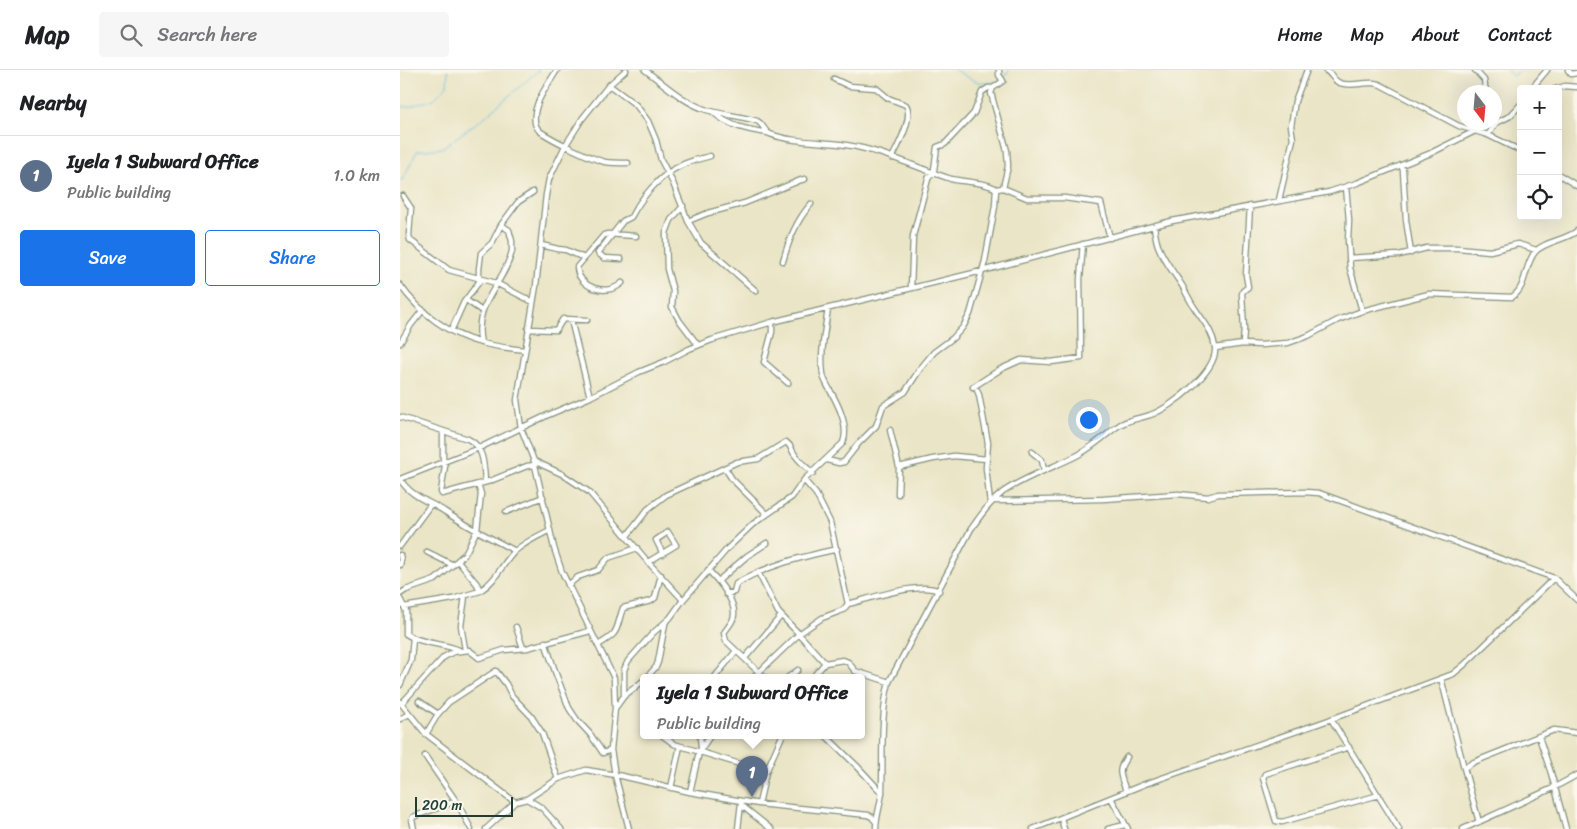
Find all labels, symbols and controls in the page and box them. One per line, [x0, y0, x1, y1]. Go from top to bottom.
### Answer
search box [99, 12, 449, 57]
text: Map [25, 14, 69, 56]
text: Search here [157, 18, 257, 51]
text: Home [1278, 19, 1323, 51]
text: Map [1351, 19, 1384, 51]
text: About [1412, 19, 1460, 51]
text: Contact [1488, 19, 1552, 51]
icon: search [117, 21, 145, 49]
text: Nearby [20, 84, 86, 122]
north arrow [1457, 85, 1502, 130]
map controls [1517, 85, 1562, 220]
button: + [1517, 85, 1562, 130]
button: − [1517, 130, 1562, 175]
text: Iyela 1 Subward Office [67, 145, 259, 178]
text: 1 [33, 161, 39, 190]
text: 1.0 km [333, 161, 380, 190]
button: locate [1517, 175, 1562, 220]
text: Public building [67, 178, 171, 207]
button: Save [20, 230, 195, 286]
button: Share [205, 230, 380, 286]
your location [1076, 407, 1102, 433]
popup [640, 674, 865, 739]
text: Iyela 1 Subward Office [657, 676, 848, 709]
text: Public building [657, 709, 761, 738]
pin: 1 [736, 756, 768, 797]
text: 200 m [422, 793, 462, 818]
scale bar [415, 794, 512, 817]

